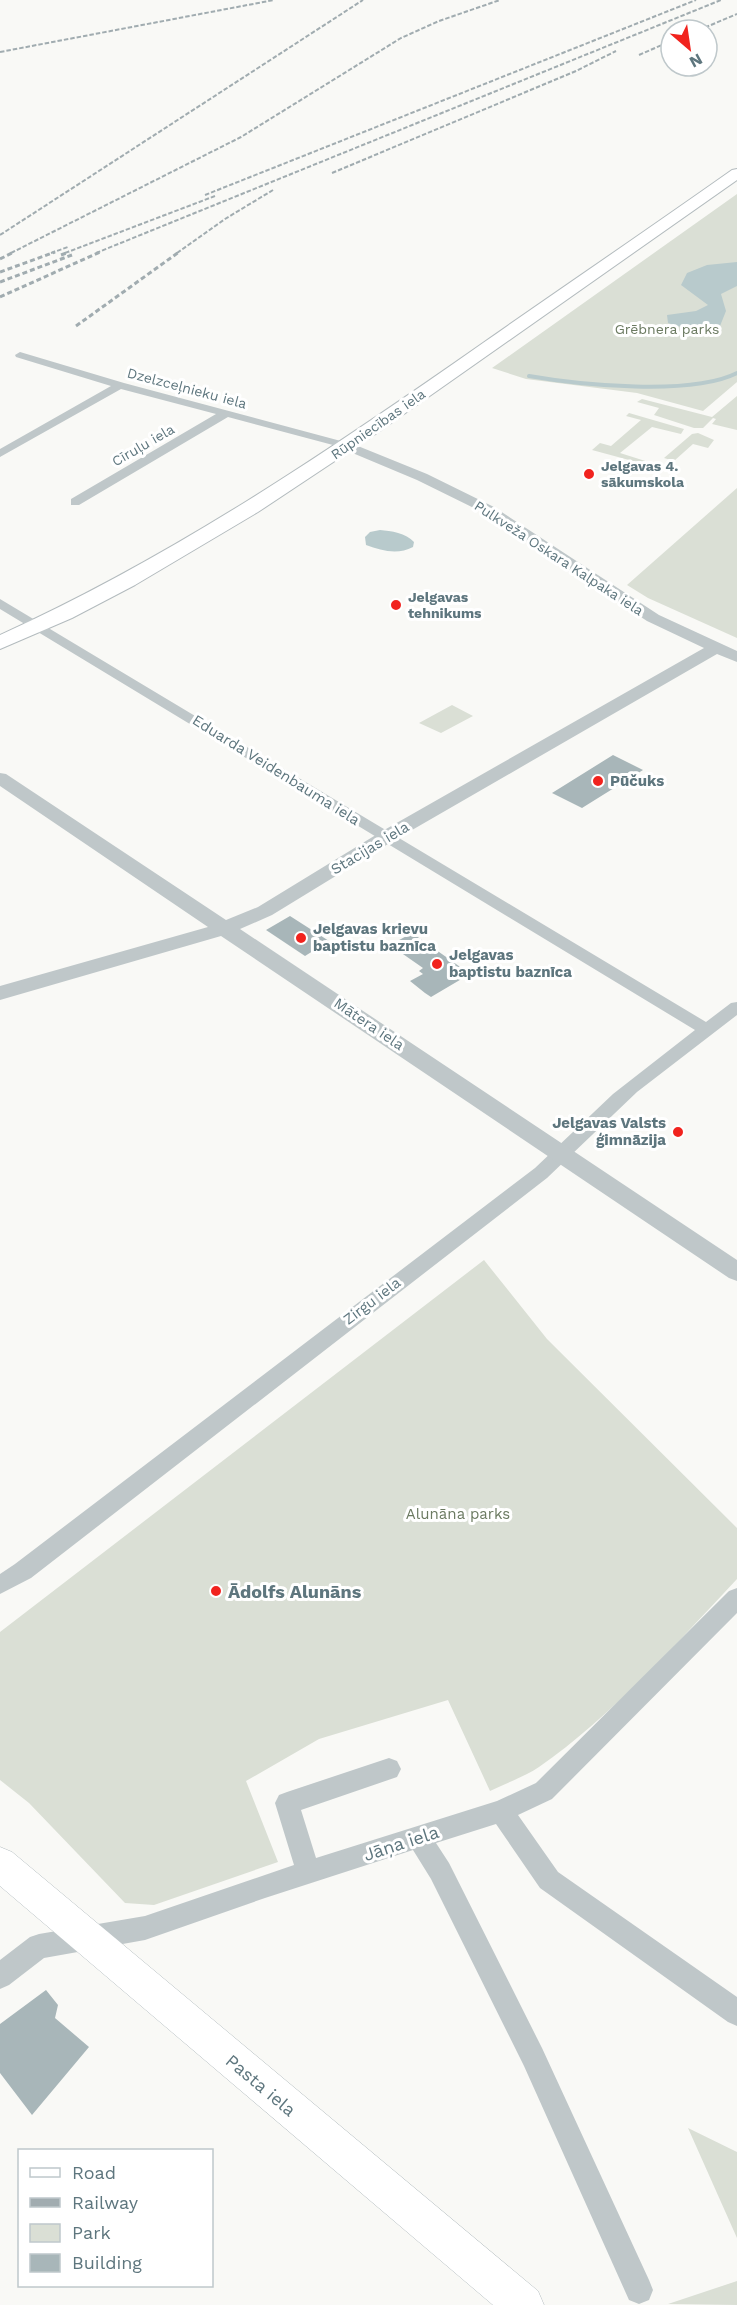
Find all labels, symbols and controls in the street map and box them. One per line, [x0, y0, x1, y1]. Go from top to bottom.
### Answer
north arrow [659, 18, 719, 78]
text: N [686, 49, 706, 72]
park label: Grēbnera parks [615, 321, 719, 337]
street label: Dzelzceļnieku iela [125, 364, 249, 413]
street label: Rūpniecības iela [328, 385, 428, 463]
street label: Cīruļu iela [109, 421, 178, 470]
place label: Jelgavas 4. sākumskola [601, 458, 685, 490]
marker: Jelgavas 4. sākumskola [582, 467, 596, 481]
street label: Pulkveža Oskara Kalpaka iela [472, 497, 647, 619]
place label: Jelgavas tehnikums [408, 589, 482, 621]
marker: Jelgavas tehnikums [389, 598, 403, 612]
street label: Eduarda Veidenbauma iela [189, 711, 363, 829]
place label: Pūčuks [610, 772, 664, 790]
marker: Pūčuks [591, 774, 605, 788]
street label: Stacijas iela [328, 817, 413, 878]
place label: Jelgavas krievu baptistu baznīca [313, 920, 436, 955]
marker: Jelgavas krievu baptistu baznīca [294, 931, 308, 945]
place label: Jelgavas baptistu baznīca [449, 946, 572, 981]
marker: Jelgavas baptistu baznīca [430, 957, 444, 971]
street label: Mātera iela [330, 994, 408, 1054]
place label: Jelgavas Valsts ģimnāzija [552, 1114, 666, 1149]
marker: Jelgavas Valsts ģimnāzija [671, 1125, 685, 1139]
street label: Zirgu iela [340, 1273, 405, 1328]
park label: Alunāna parks [406, 1505, 510, 1523]
place label: Ādolfs Alunāns [228, 1581, 362, 1602]
marker: Ādolfs Alunāns [209, 1584, 223, 1598]
street label: Jāņa iela [361, 1821, 441, 1865]
street label: Pasta iela [222, 2050, 300, 2120]
legend [18, 2149, 213, 2287]
text: Road [72, 2162, 116, 2183]
text: Railway [72, 2192, 139, 2213]
text: Park [72, 2222, 111, 2243]
text: Building [72, 2252, 142, 2273]

